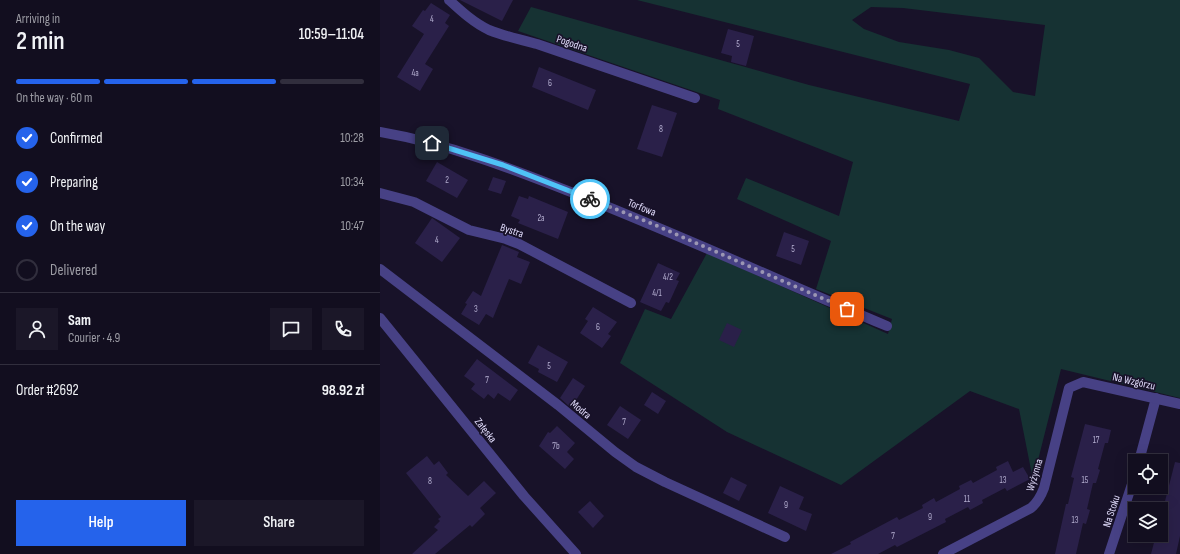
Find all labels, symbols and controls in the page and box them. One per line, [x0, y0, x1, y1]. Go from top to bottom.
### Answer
text: Arriving in [16, 11, 60, 27]
house number: 4 [430, 14, 434, 25]
text: 10:59–11:04 [299, 25, 364, 44]
text: 2 min [16, 26, 65, 57]
street label: Pogodna [555, 32, 589, 55]
house number: 5 [736, 39, 740, 50]
house number: 4a [411, 68, 419, 79]
house number: 6 [548, 78, 552, 89]
text: On the way · 60 m [16, 90, 92, 106]
house number: 8 [659, 124, 663, 135]
pin [415, 126, 449, 160]
icon: check [16, 127, 38, 149]
text: Confirmed [50, 129, 103, 148]
text: 10:28 [340, 130, 364, 146]
icon: home [421, 132, 443, 154]
icon: check [16, 171, 38, 193]
text: Preparing [50, 173, 98, 192]
text: 10:34 [340, 174, 364, 190]
house number: 2 [445, 175, 449, 186]
courier [570, 179, 610, 219]
icon: bike [579, 188, 601, 210]
street label: Torfowa [626, 196, 658, 219]
house number: 2a [537, 213, 545, 224]
icon: check [16, 215, 38, 237]
text: On the way [50, 217, 105, 236]
text: 10:47 [341, 218, 364, 234]
street label: Bystra [499, 221, 525, 240]
house number: 4 [435, 235, 439, 246]
house number: 5 [791, 244, 795, 255]
text: Delivered [50, 261, 97, 280]
house number: 4/2 [663, 272, 673, 283]
house number: 4/1 [652, 288, 663, 299]
pin [830, 292, 864, 326]
icon: bag [836, 298, 858, 320]
house number: 3 [474, 304, 478, 315]
button: person [16, 308, 58, 350]
button: chat [270, 308, 312, 350]
button: phone [322, 308, 364, 350]
text: Sam [68, 311, 91, 330]
house number: 6 [596, 322, 600, 333]
text: Courier · 4.9 [68, 330, 120, 346]
house number: 5 [547, 361, 551, 372]
street label: Na Wzgórzu [1111, 370, 1157, 393]
house number: 7 [485, 375, 489, 386]
text: Order #2692 [16, 381, 79, 400]
text: 98.92 zł [322, 381, 364, 400]
street label: Modra [568, 397, 594, 422]
street label: Załęska [472, 415, 499, 445]
house number: 7 [622, 417, 626, 428]
house number: 17 [1093, 435, 1100, 446]
house number: 7b [552, 441, 560, 452]
map controls [1128, 454, 1168, 542]
button: locate [1128, 454, 1168, 494]
street label: Wyżynna [1023, 457, 1046, 493]
house number: 13 [1000, 475, 1007, 486]
house number: 15 [1082, 475, 1089, 486]
house number: 8 [428, 476, 432, 487]
street label: Na Stoku [1100, 493, 1123, 529]
house number: 11 [964, 494, 971, 505]
button: Help [16, 500, 186, 546]
button: Share [194, 500, 364, 546]
house number: 9 [784, 500, 788, 511]
button: layers [1128, 502, 1168, 542]
house number: 9 [928, 512, 932, 523]
house number: 13 [1072, 515, 1079, 526]
house number: 7 [891, 531, 895, 542]

